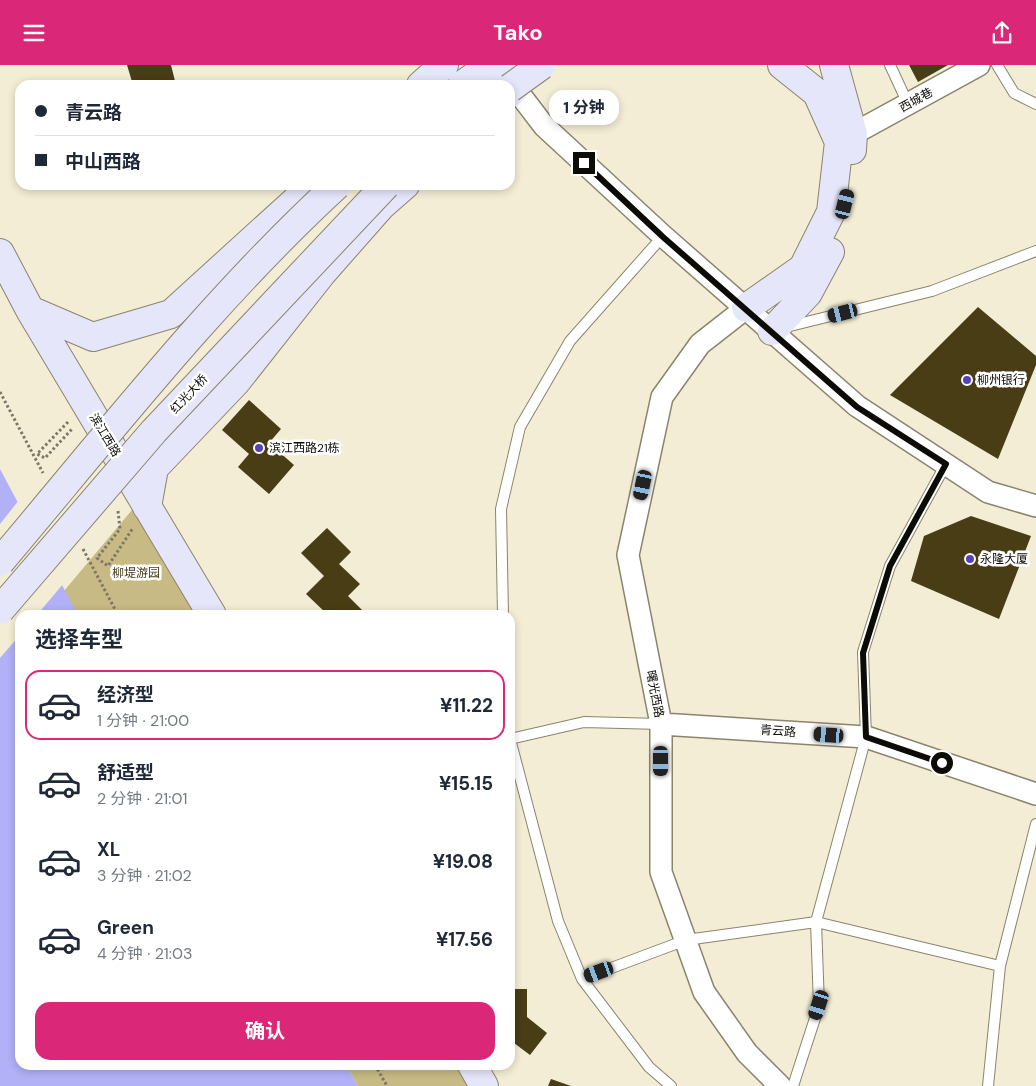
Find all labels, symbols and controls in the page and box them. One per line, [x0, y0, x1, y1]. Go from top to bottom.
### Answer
text: Tako [493, 18, 543, 47]
icon: menu [20, 19, 48, 47]
icon: share [988, 19, 1016, 47]
street label: 西城巷 [896, 84, 936, 116]
callout: 1 分钟 [549, 91, 619, 126]
text: 1 分钟 [563, 97, 605, 118]
text: 青云路 [65, 100, 122, 125]
text: 中山西路 [65, 149, 141, 174]
route end [573, 152, 595, 174]
car [834, 188, 855, 220]
car [826, 302, 859, 324]
street label: 红光大桥 [167, 371, 211, 417]
place label: 柳州银行 [977, 372, 1025, 388]
marker: 柳州银行 [961, 374, 973, 386]
street label: 滨江西路 [86, 410, 124, 460]
place label: 滨江西路21栋 [269, 440, 340, 456]
marker: 滨江西路21栋 [253, 442, 265, 454]
car [632, 469, 653, 501]
place label: 永隆大厦 [980, 551, 1028, 567]
marker: 永隆大厦 [964, 553, 976, 565]
park label: 柳堤游园 [112, 565, 160, 581]
text: 选择车型 [35, 625, 123, 654]
street label: 曙光西路 [643, 669, 667, 719]
text: 经济型 [97, 682, 154, 707]
icon: car [37, 683, 82, 728]
text: ¥11.22 [440, 693, 493, 718]
text: 1 分钟 · 21:00 [97, 710, 189, 731]
street label: 青云路 [759, 722, 797, 740]
car [813, 726, 844, 744]
car [653, 746, 668, 776]
route start [931, 752, 953, 774]
text: 舒适型 [97, 760, 154, 785]
icon: car [37, 761, 82, 806]
text: ¥15.15 [439, 771, 493, 796]
text: 2 分钟 · 21:01 [97, 788, 188, 809]
text: XL [97, 837, 120, 862]
icon: car [37, 839, 82, 884]
text: ¥19.08 [433, 849, 493, 874]
text: 3 分钟 · 21:02 [97, 865, 192, 886]
text: Green [97, 915, 154, 940]
icon: car [37, 917, 82, 962]
text: ¥17.56 [436, 927, 493, 952]
text: 4 分钟 · 21:03 [97, 943, 193, 964]
car [582, 960, 615, 984]
car [807, 988, 830, 1022]
button: 确认 [35, 1002, 495, 1060]

